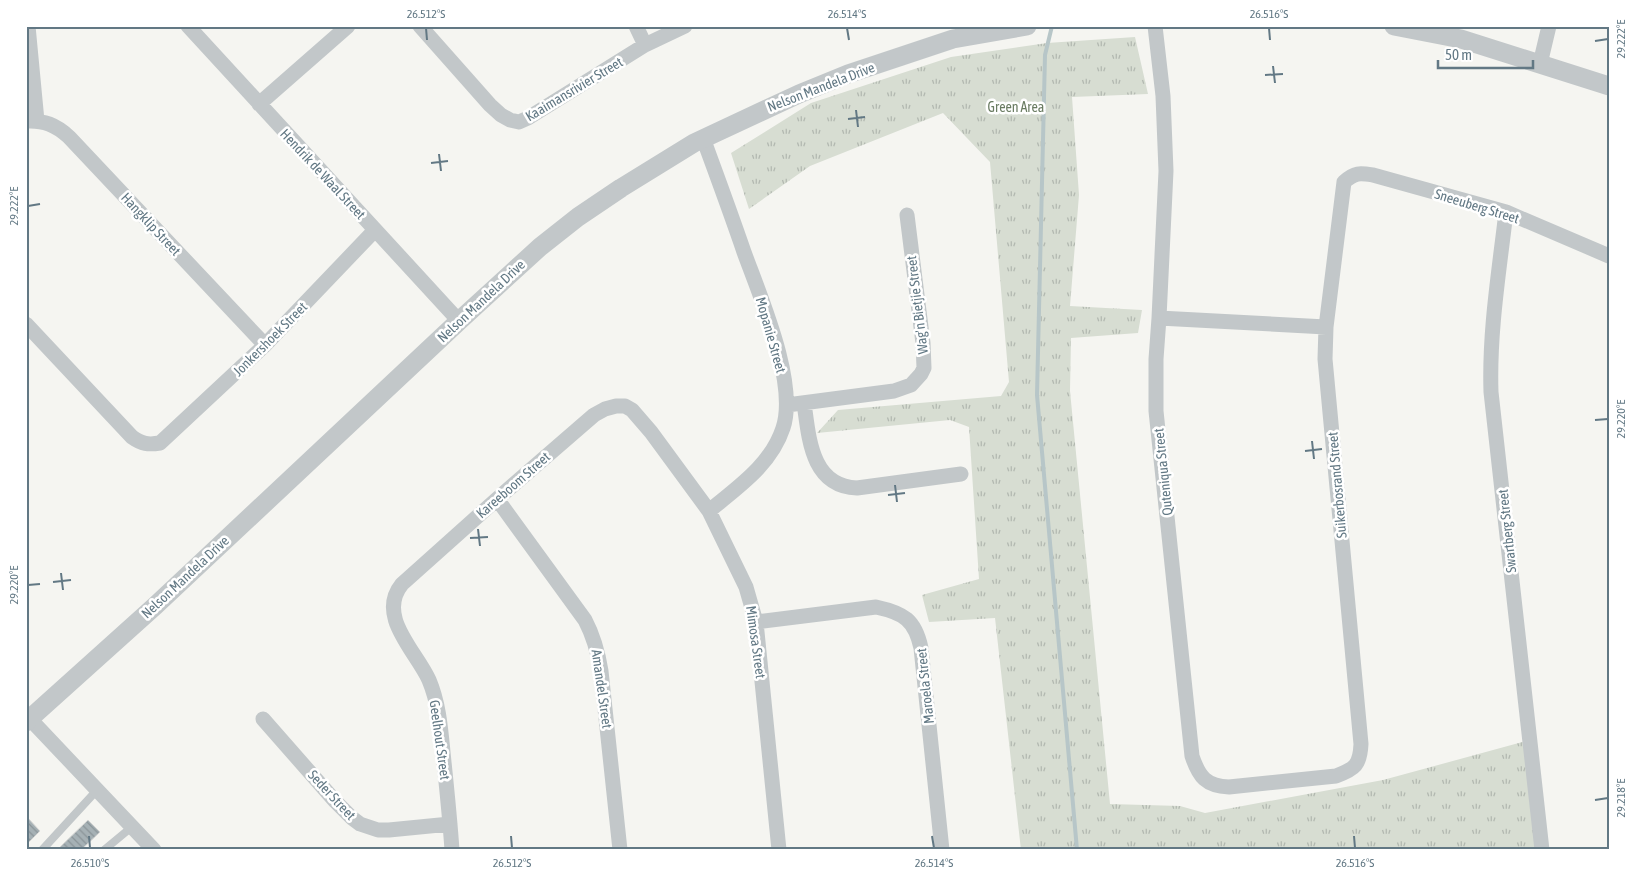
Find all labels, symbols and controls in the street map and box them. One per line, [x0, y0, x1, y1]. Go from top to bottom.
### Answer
text: 26.512°S [407, 7, 445, 21]
text: 26.514°S [828, 7, 866, 21]
text: 26.516°S [1250, 7, 1288, 21]
text: 29.222°E [1614, 20, 1628, 58]
scale bar [1438, 38, 1532, 70]
text: 50 m [1445, 46, 1472, 63]
street label: Kaaimansrivier Street [522, 54, 626, 124]
street label: Nelson Mandela Drive [765, 59, 877, 115]
park label: Green Area [988, 99, 1044, 115]
street label: Hendrik de Waal Street [277, 126, 369, 222]
street label: Sneeuberg Street [1433, 186, 1521, 226]
text: 29.222°E [7, 187, 21, 225]
street label: Hangklip Street [118, 189, 184, 259]
street label: Wag'n Bietjie Street [903, 255, 931, 355]
street label: Nelson Mandela Drive [434, 256, 528, 346]
street label: Mopanie Street [753, 295, 789, 375]
street label: Jonkershoek Street [230, 299, 310, 379]
text: 29.220°E [1614, 400, 1628, 438]
street label: Quteniqua Street [1150, 428, 1176, 516]
street label: Suikerbosrand Street [1324, 431, 1350, 539]
street label: Kareeboom Street [473, 449, 553, 521]
street label: Swartberg Street [1495, 488, 1519, 574]
street label: Nelson Mandela Drive [138, 532, 232, 622]
text: 29.220°E [7, 566, 21, 604]
street label: Mimosa Street [743, 605, 769, 679]
street label: Maroela Street [913, 647, 937, 725]
street label: Amandel Street [589, 648, 615, 730]
street label: Geelhout Street [426, 699, 454, 781]
street label: Seder Street [305, 767, 359, 823]
text: 29.218°E [1614, 779, 1628, 817]
text: 26.510°S [71, 856, 109, 870]
text: 26.512°S [493, 856, 531, 870]
text: 26.514°S [915, 856, 953, 870]
text: 26.516°S [1336, 856, 1374, 870]

